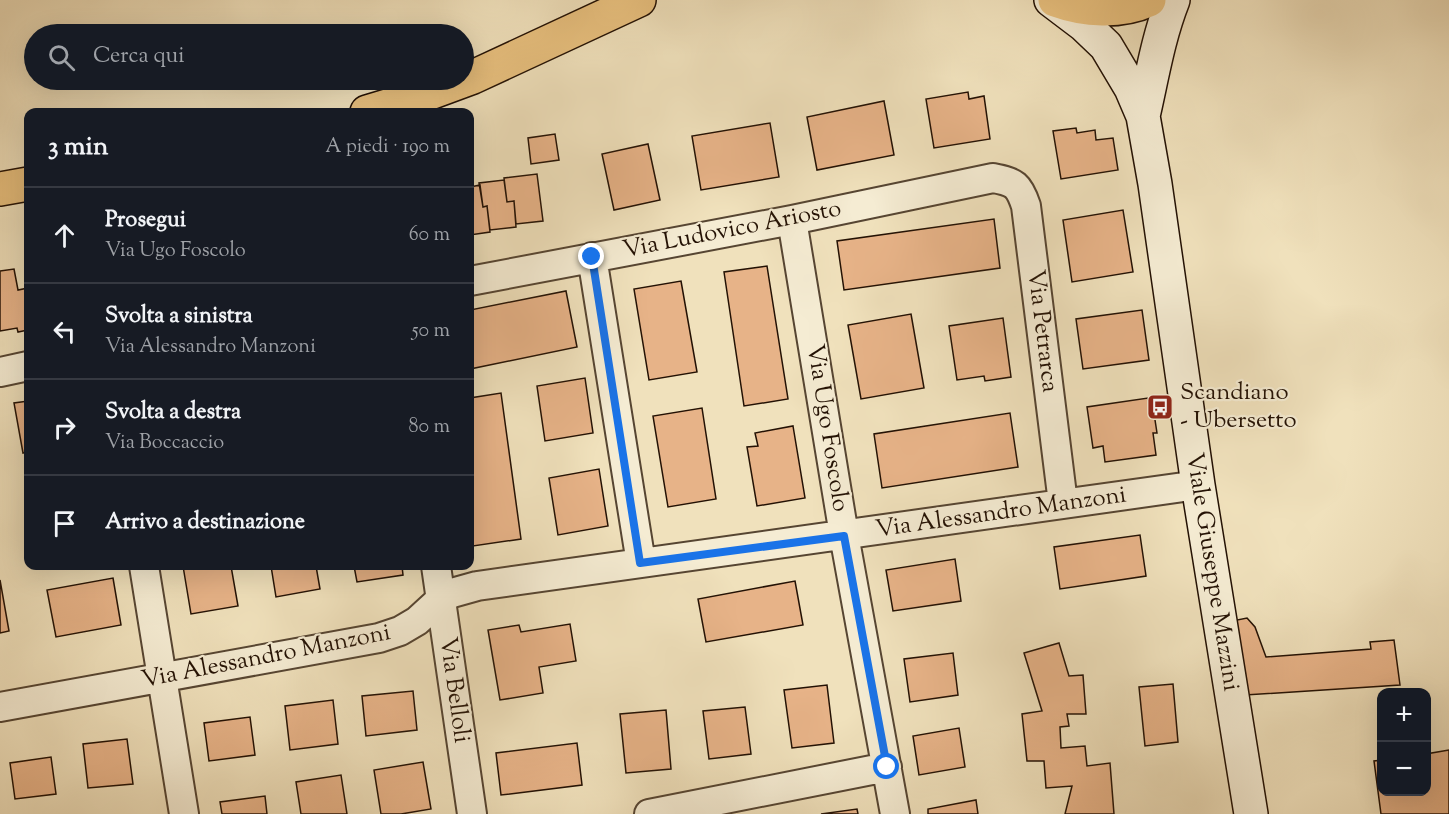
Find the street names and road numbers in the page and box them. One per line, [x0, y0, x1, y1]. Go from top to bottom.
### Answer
street label: Via Ludovico Ariosto [620, 192, 844, 268]
street label: Via Petrarca [1018, 268, 1066, 394]
street label: Via Ugo Foscolo [797, 342, 857, 514]
street label: Viale Giuseppe Mazzini [1176, 450, 1248, 694]
street label: Via Alessandro Manzoni [873, 479, 1129, 547]
street label: Via Alessandro Manzoni [139, 616, 394, 698]
street label: Via Belloli [430, 635, 478, 745]

